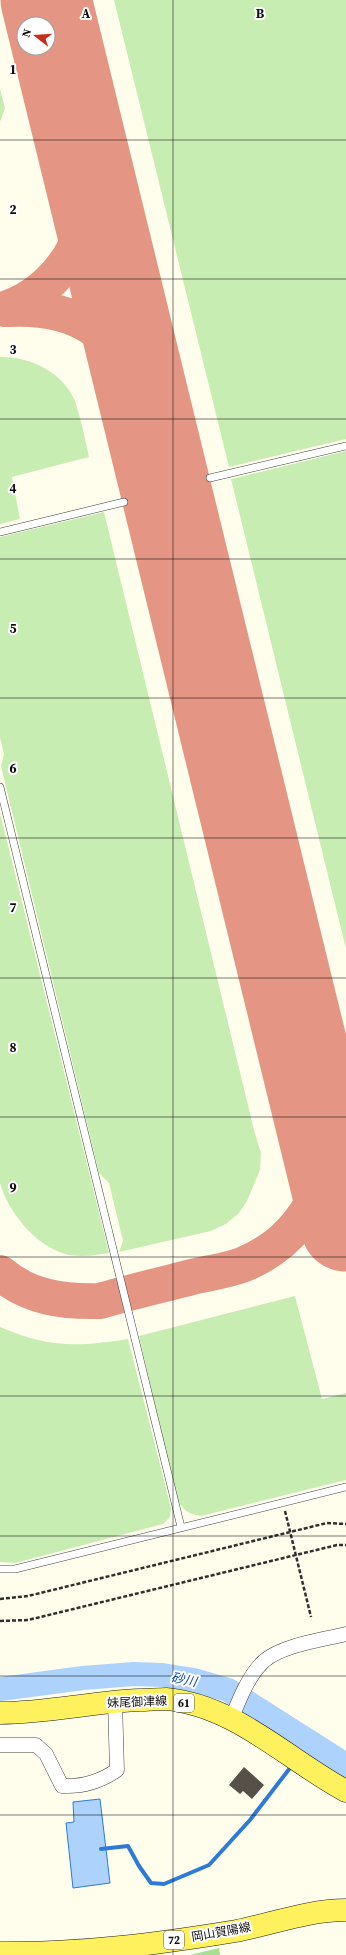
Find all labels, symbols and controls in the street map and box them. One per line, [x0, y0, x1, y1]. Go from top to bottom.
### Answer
text: A [82, 5, 91, 22]
text: B [256, 5, 265, 22]
north arrow [16, 16, 56, 56]
text: N [19, 27, 35, 39]
text: 1 [9, 61, 17, 78]
text: 2 [9, 201, 17, 218]
text: 3 [9, 341, 17, 358]
text: 4 [9, 480, 17, 497]
text: 5 [9, 620, 17, 637]
text: 6 [9, 760, 17, 777]
text: 7 [9, 899, 17, 916]
text: 8 [9, 1039, 17, 1056]
text: 9 [9, 1179, 17, 1196]
water label: 砂川 [170, 1669, 200, 1691]
street label: 妹尾御津線 [107, 1693, 167, 1711]
road number: 61 [174, 1694, 194, 1712]
street label: 岡山賀陽線 [190, 1919, 252, 1945]
road number: 72 [164, 1931, 184, 1949]

